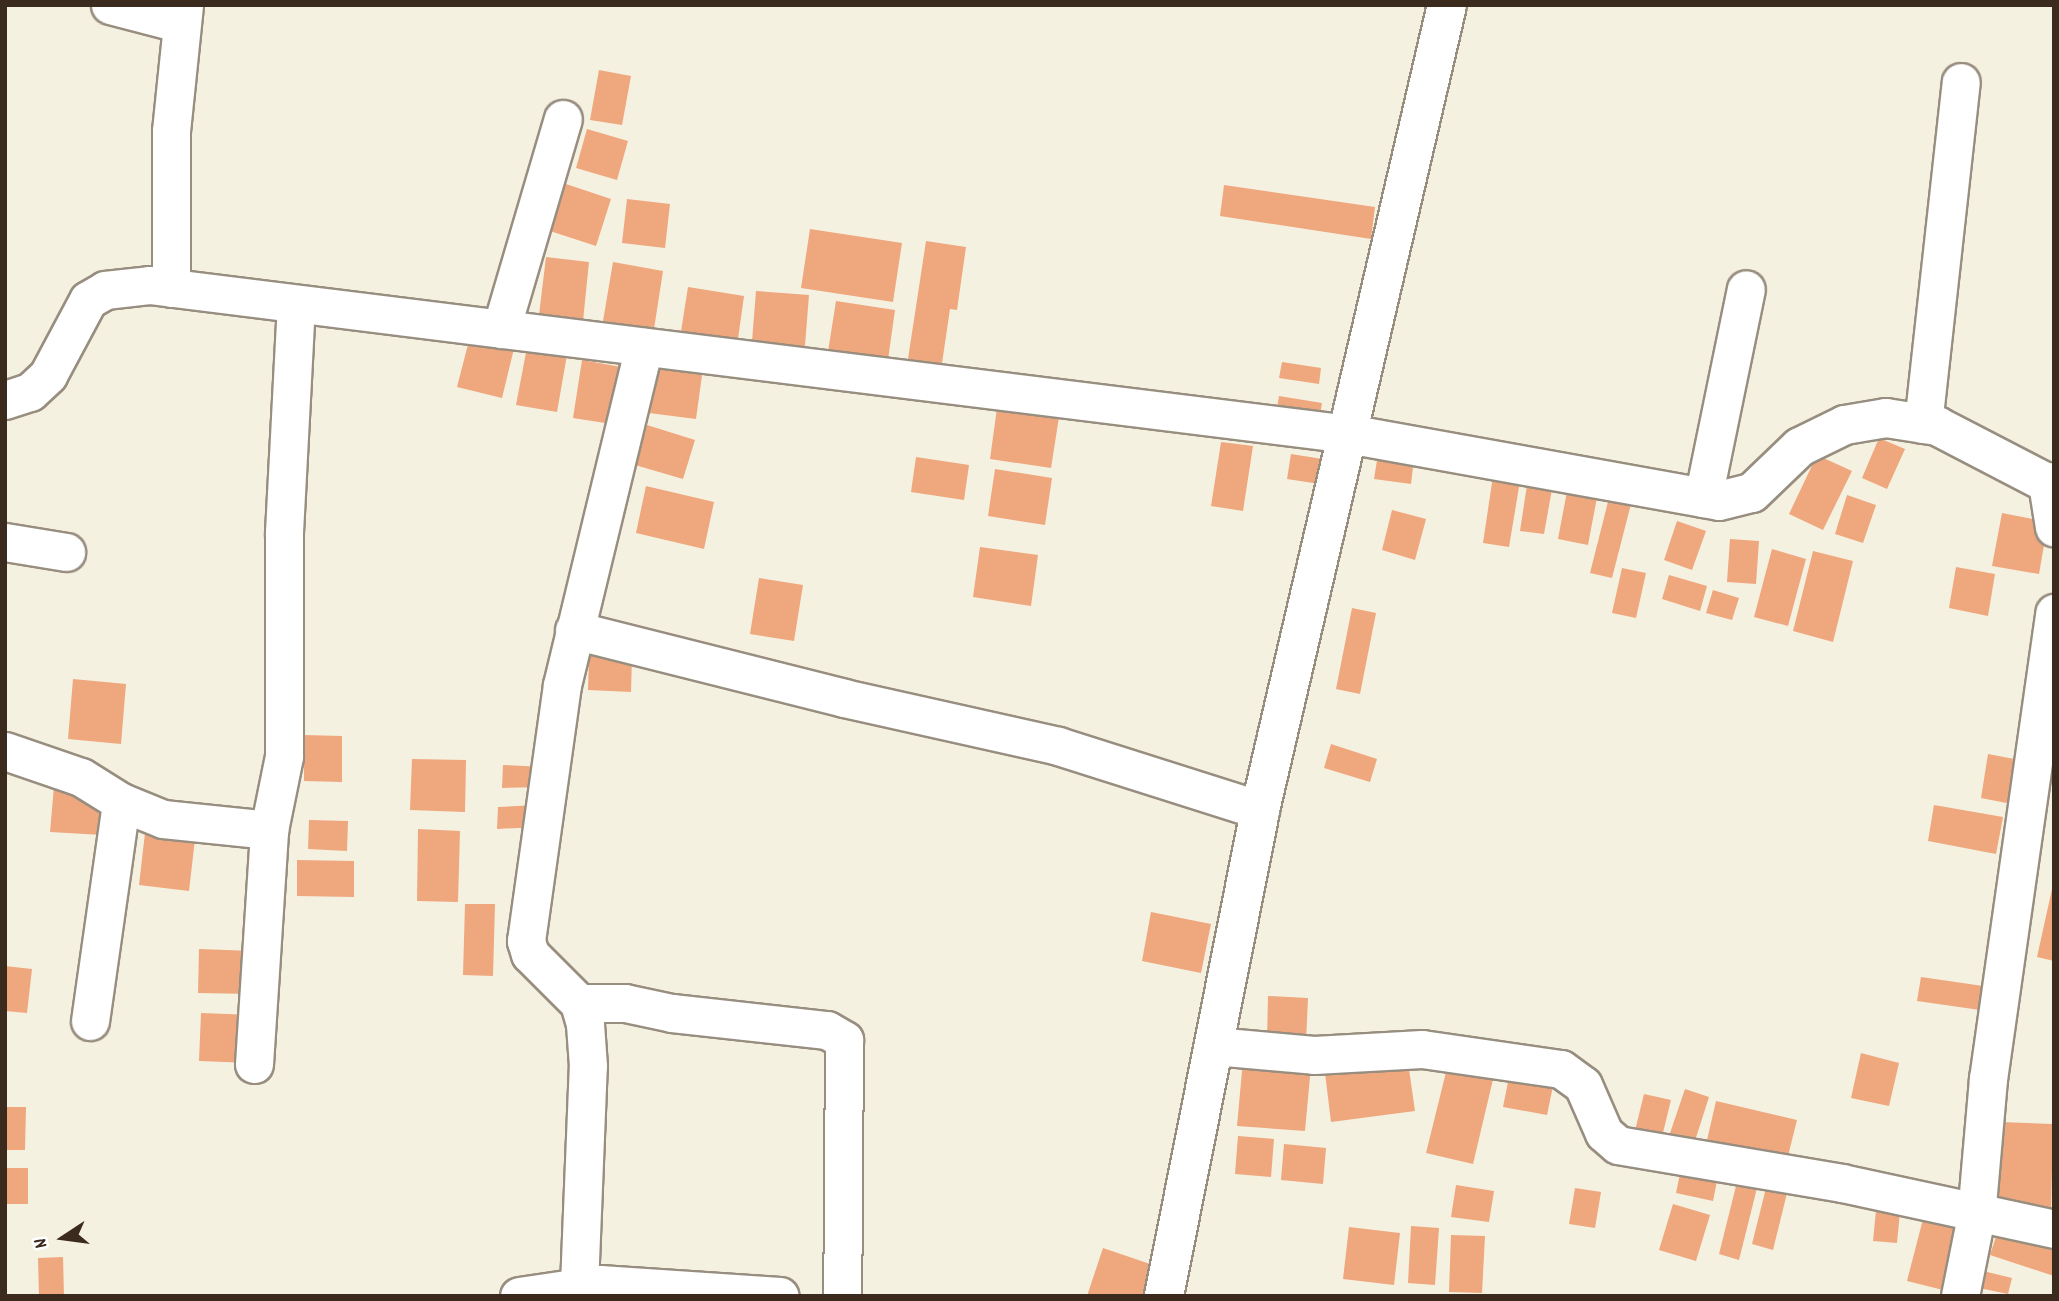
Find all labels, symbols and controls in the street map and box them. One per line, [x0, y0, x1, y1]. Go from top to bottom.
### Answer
north arrow [28, 1203, 98, 1273]
text: N [28, 1235, 56, 1250]

